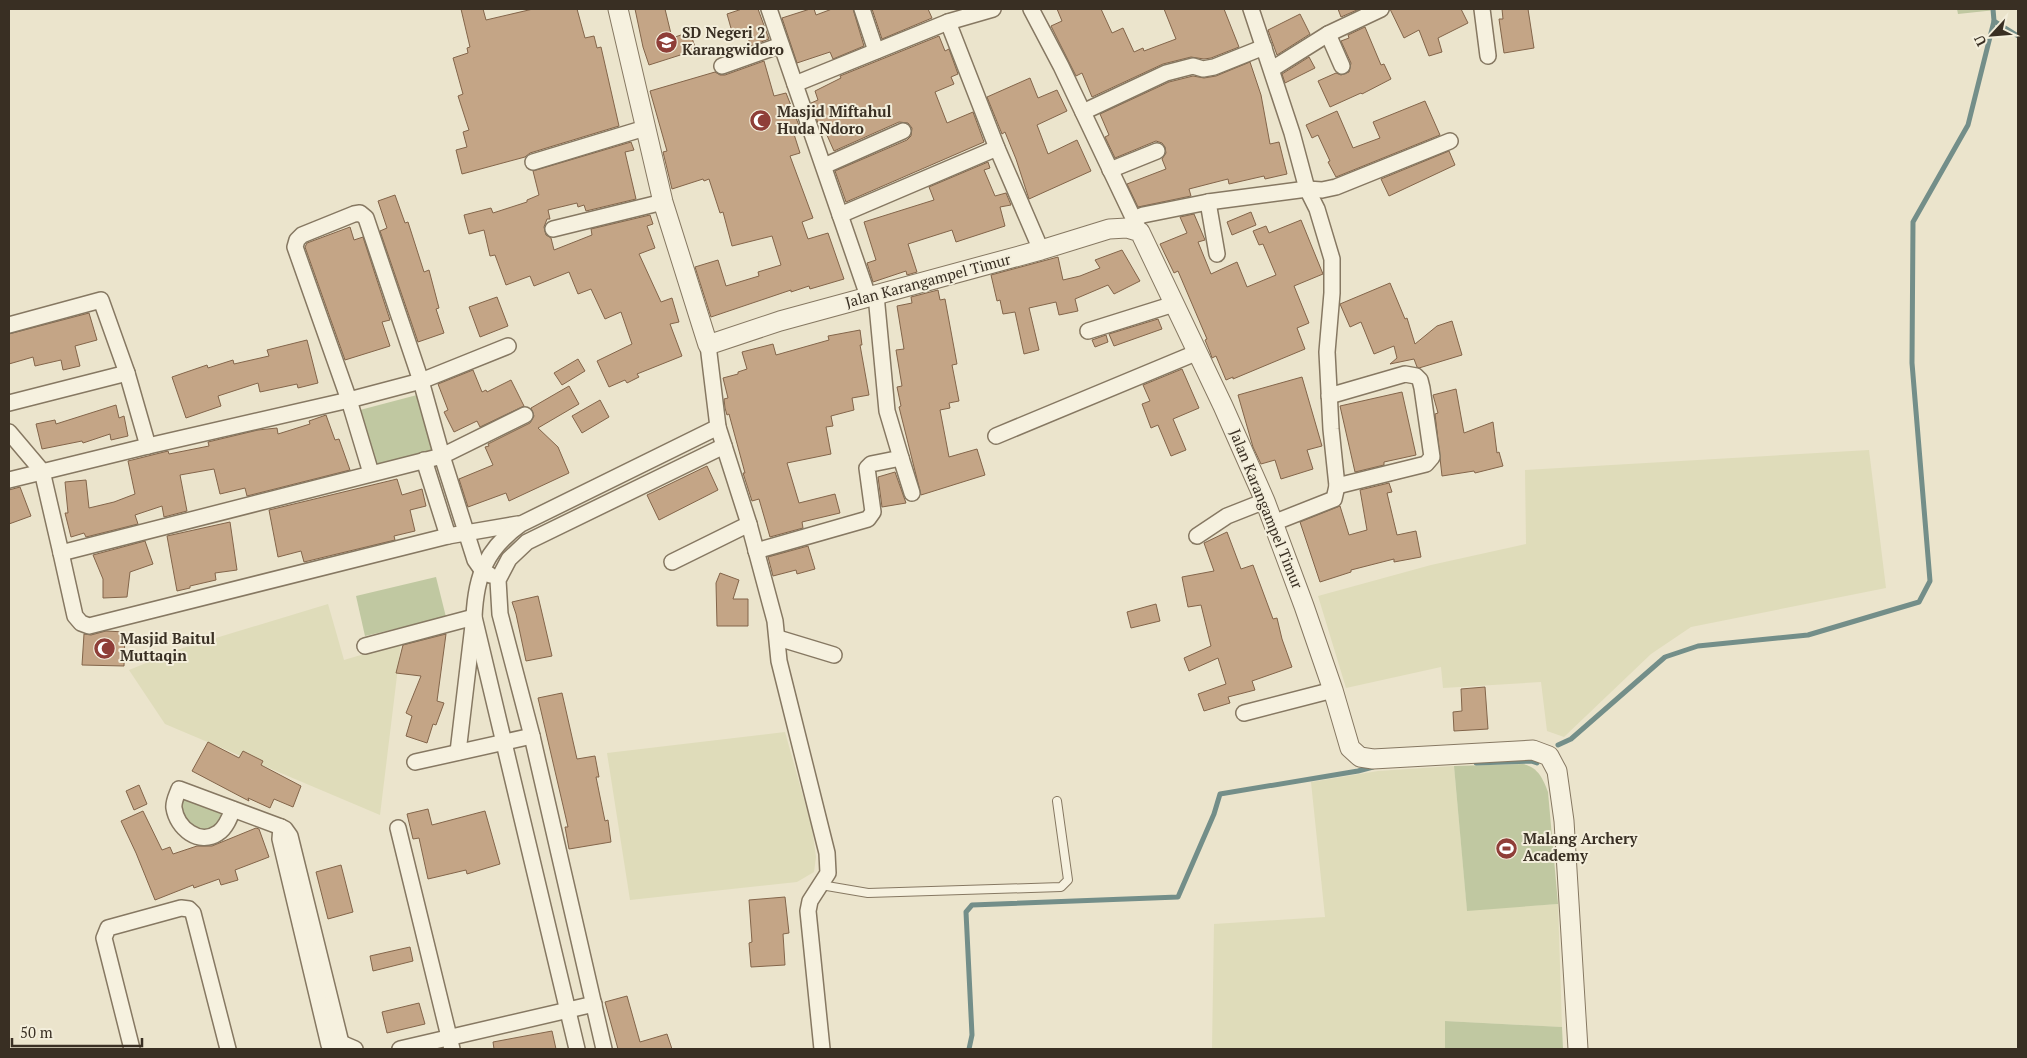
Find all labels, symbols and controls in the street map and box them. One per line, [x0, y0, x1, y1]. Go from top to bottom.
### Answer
north arrow [1967, 10, 2017, 60]
place label: SD Negeri 2 Karangwidoro [682, 22, 784, 59]
school or university icon: SD Negeri 2 Karangwidoro [654, 30, 678, 54]
text: U [1969, 32, 1991, 50]
place label: Masjid Miftahul Huda Ndoro [777, 101, 892, 138]
mosque icon: Masjid Miftahul Huda Ndoro [749, 109, 773, 133]
street label: Jalan Karangampel Timur [843, 248, 1013, 312]
street label: Jalan Karangampel Timur [1226, 426, 1308, 592]
place label: Masjid Baitul Muttaqin [120, 628, 215, 665]
mosque icon: Masjid Baitul Muttaqin [92, 636, 116, 660]
place label: Malang Archery Academy [1523, 828, 1639, 865]
sports icon: Malang Archery Academy [1495, 836, 1519, 860]
scale bar [12, 1016, 142, 1048]
text: 50 m [20, 1022, 53, 1042]

